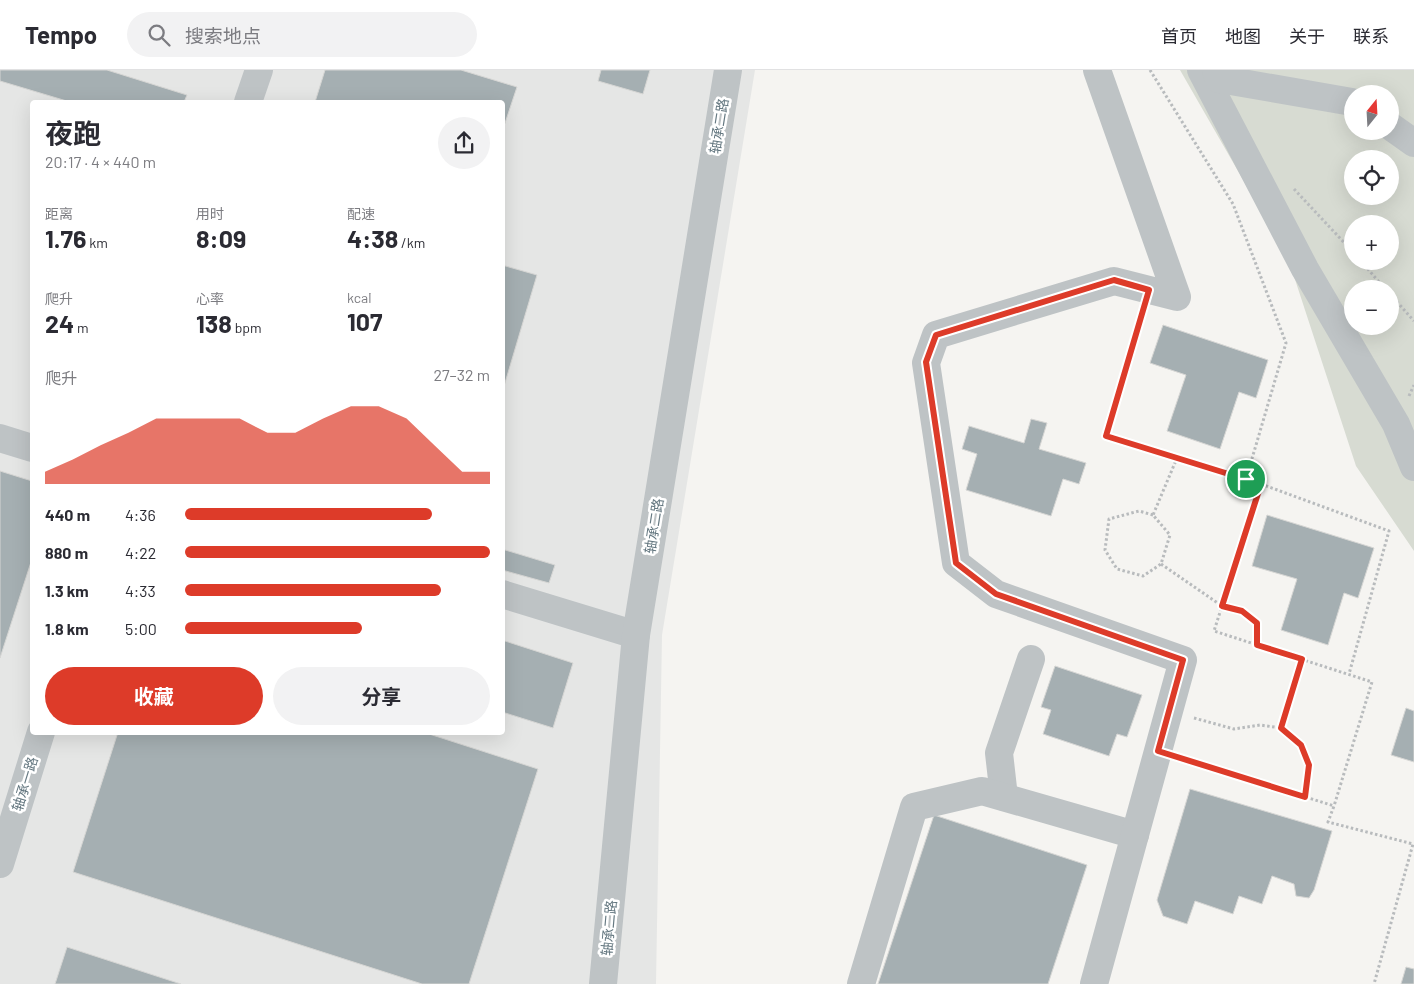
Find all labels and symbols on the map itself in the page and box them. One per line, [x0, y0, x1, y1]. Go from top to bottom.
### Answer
north arrow [1344, 85, 1399, 140]
street label: 轴承二路 [706, 97, 731, 155]
pin [1225, 458, 1267, 500]
street label: 轴承二路 [641, 497, 666, 555]
street label: 轴承一路 [8, 755, 41, 813]
street label: 轴承二路 [598, 899, 619, 957]

